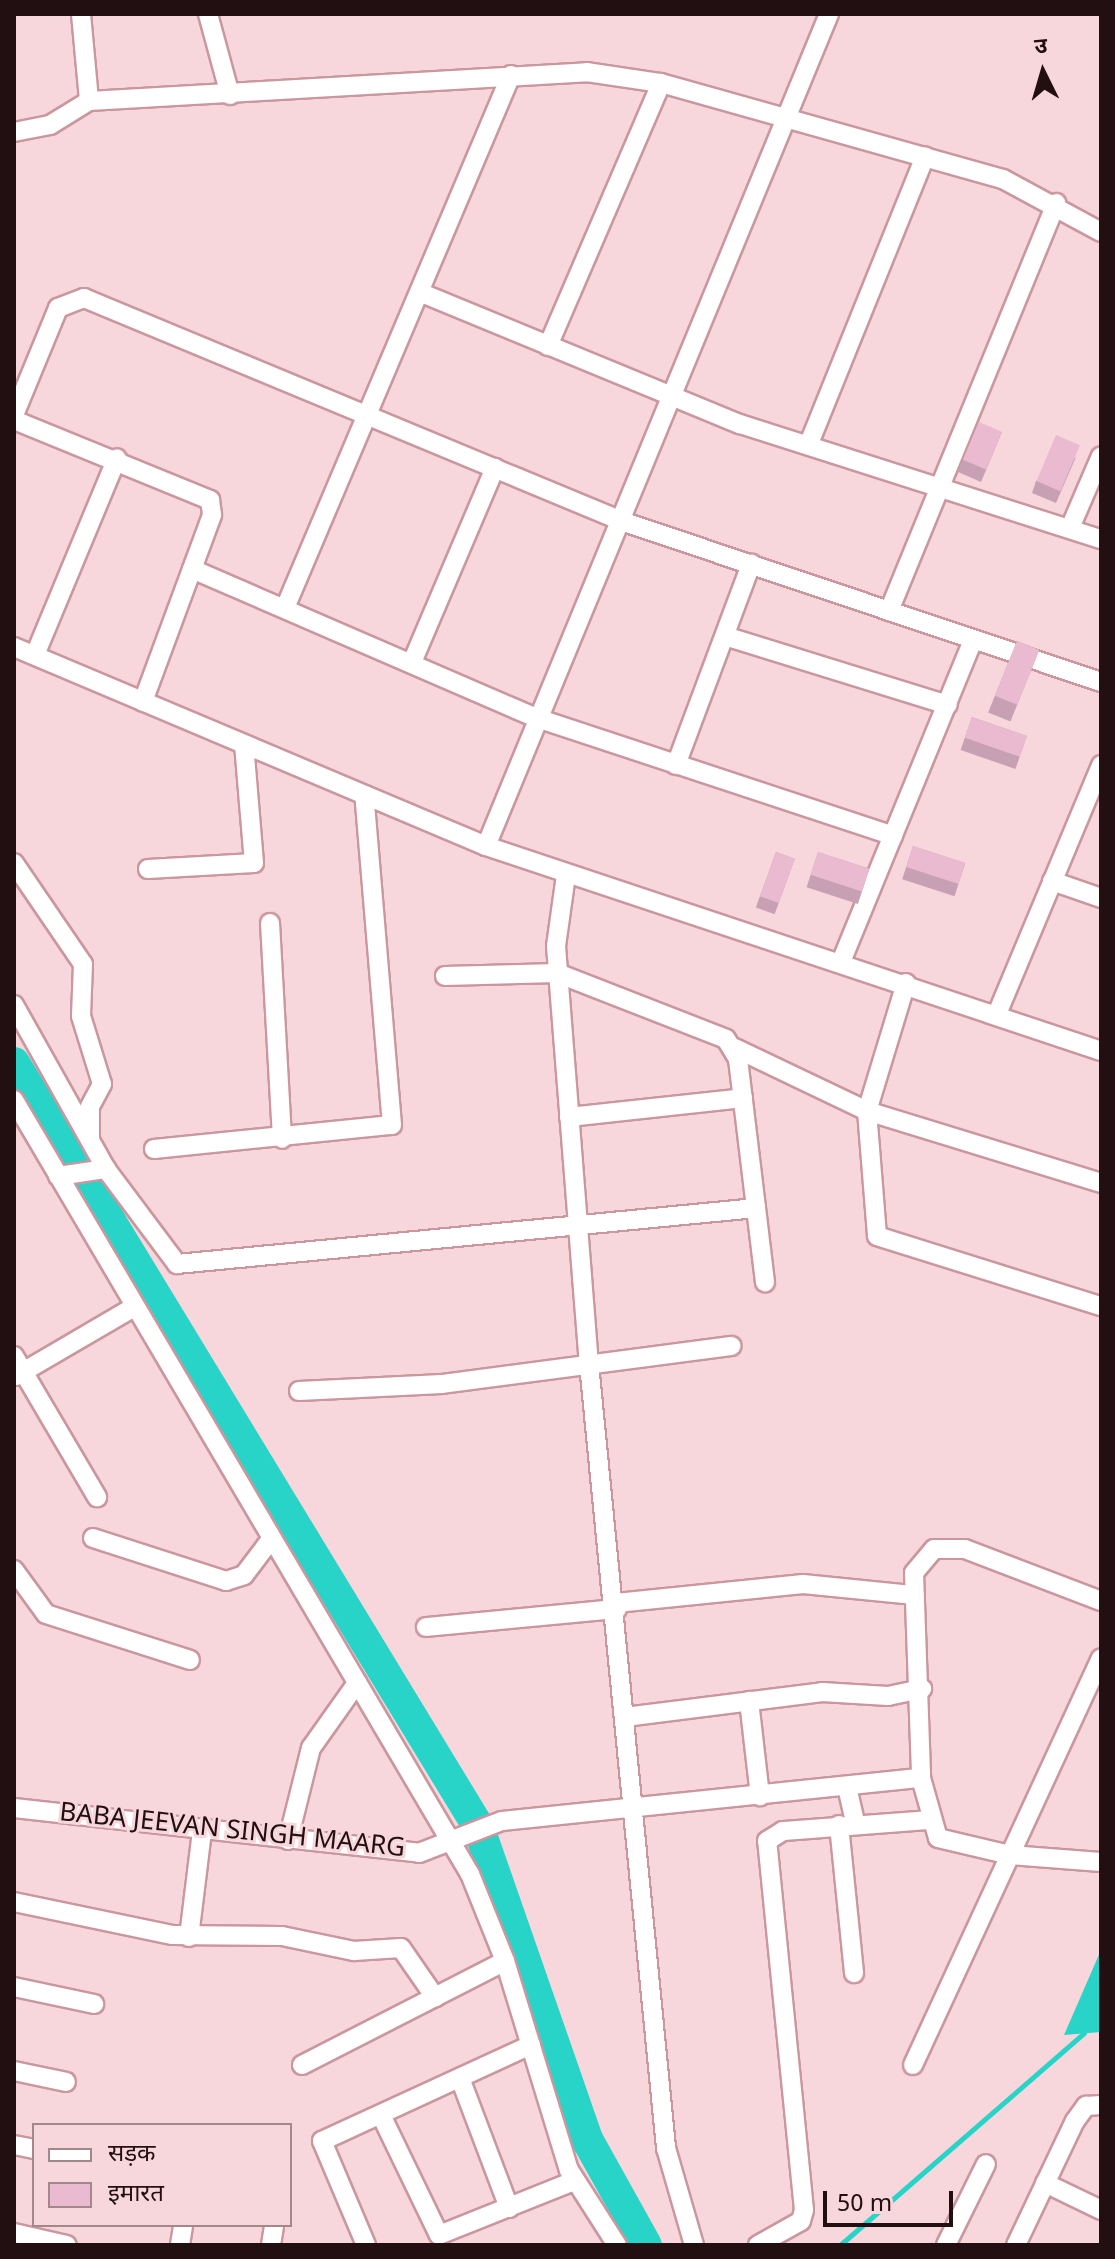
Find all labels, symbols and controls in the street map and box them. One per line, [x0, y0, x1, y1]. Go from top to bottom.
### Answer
north arrow [1003, 32, 1083, 112]
text: उ [1033, 33, 1049, 63]
street label: BABA JEEVAN SINGH MAARG [58, 1799, 406, 1867]
legend [32, 2123, 292, 2227]
text: सड़क [108, 2139, 156, 2171]
scale bar [827, 2175, 957, 2225]
text: इमारत [108, 2179, 164, 2211]
text: 50 m [837, 2189, 892, 2221]

